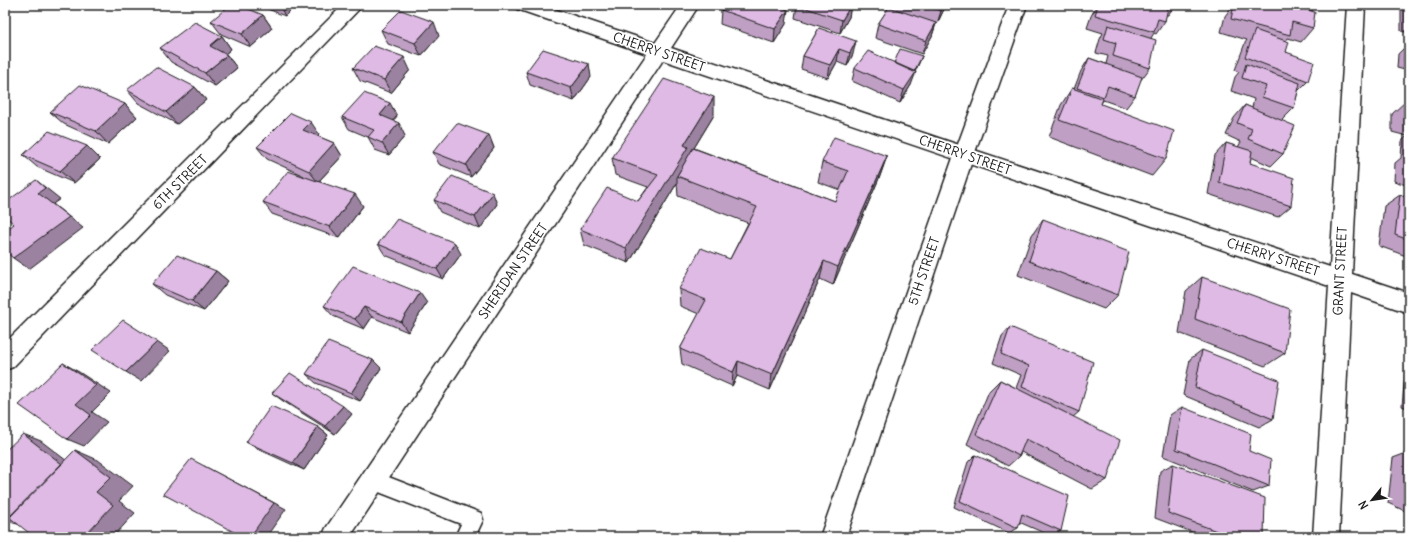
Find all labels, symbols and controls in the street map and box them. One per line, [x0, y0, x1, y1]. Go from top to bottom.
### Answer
street label: CHERRY STREET [611, 28, 708, 76]
street label: CHERRY STREET [917, 131, 1014, 179]
street label: 6TH STREET [149, 151, 211, 213]
street label: SHERIDAN STREET [475, 220, 551, 322]
street label: GRANT STREET [1329, 226, 1351, 316]
street label: 5TH STREET [904, 234, 944, 307]
street label: CHERRY STREET [1225, 234, 1322, 280]
north arrow [1352, 480, 1392, 520]
text: N [1355, 498, 1371, 512]

